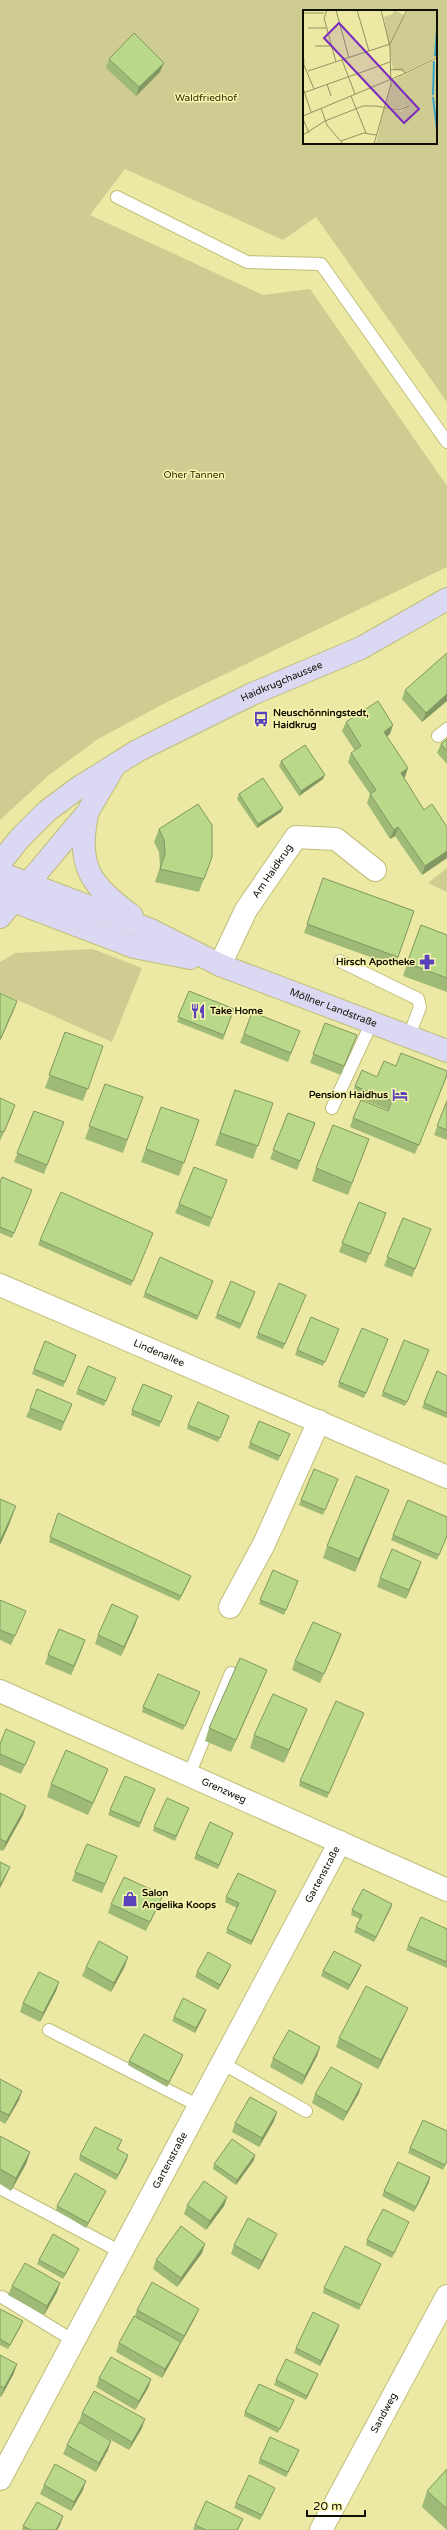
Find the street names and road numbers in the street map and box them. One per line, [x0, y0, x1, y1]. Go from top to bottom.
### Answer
street label: Haidkrugchaussee [239, 659, 325, 705]
street label: Am Haidkrug [250, 842, 295, 900]
street label: Möllner Landstraße [288, 986, 379, 1030]
street label: Lindenallee [132, 1337, 187, 1370]
street label: Grenzweg [200, 1775, 248, 1806]
street label: Gartenstraße [303, 1844, 343, 1905]
street label: Gartenstraße [150, 2130, 190, 2191]
street label: Sandweg [368, 2391, 400, 2435]

